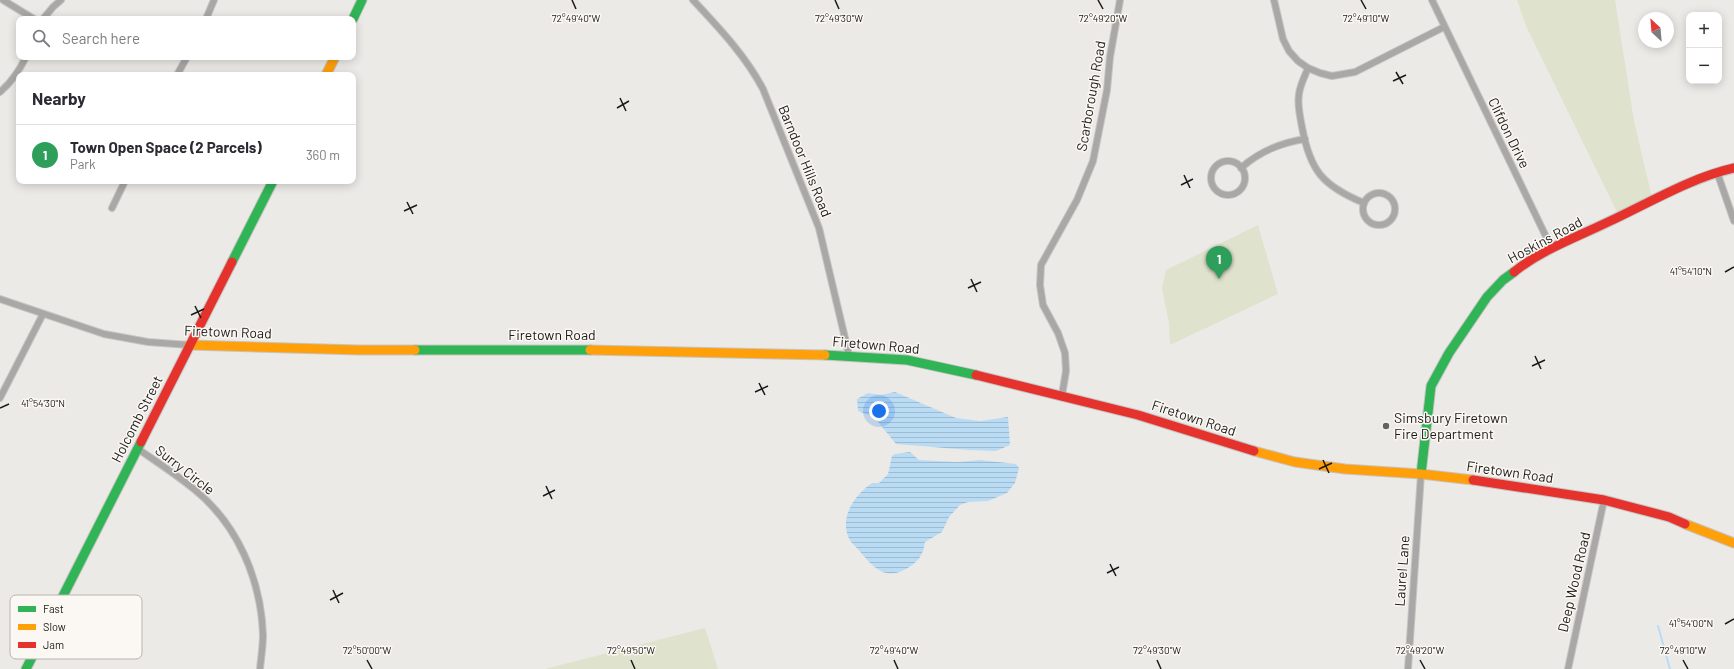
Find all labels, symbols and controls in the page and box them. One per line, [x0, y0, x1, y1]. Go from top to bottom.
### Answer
text: 72°49'40"W [552, 12, 600, 24]
text: 72°49'30"W [815, 12, 863, 24]
text: 72°49'20"W [1079, 12, 1127, 24]
text: 72°49'10"W [1343, 12, 1389, 24]
north arrow [1638, 12, 1674, 48]
map controls [1686, 12, 1722, 84]
button: + [1686, 12, 1722, 48]
search box [16, 16, 356, 60]
icon: search [30, 27, 52, 49]
text: Search here [62, 29, 140, 47]
street label: Scarborough Road [1072, 39, 1109, 152]
button: − [1686, 48, 1722, 84]
text: Nearby [32, 88, 86, 108]
street label: Clifdon Drive [1485, 95, 1534, 171]
street label: Barndoor Hills Road [775, 103, 836, 219]
text: Town Open Space (2 Parcels) [70, 138, 262, 156]
text: 1 [43, 147, 47, 163]
text: 360 m [306, 147, 340, 163]
text: Park [70, 156, 96, 172]
street label: Hoskins Road [1505, 213, 1585, 266]
pin: 1 [1206, 246, 1232, 279]
text: 41°54'10"N [1670, 265, 1712, 277]
street label: Firetown Road [184, 321, 272, 342]
street label: Firetown Road [508, 326, 596, 343]
street label: Firetown Road [832, 332, 920, 357]
street label: Holcomb Street [107, 373, 166, 465]
street label: Firetown Road [1150, 396, 1238, 439]
text: 41°54'30"N [21, 397, 65, 409]
your location [869, 401, 889, 421]
place label: Simsbury Firetown Fire Department [1394, 409, 1508, 442]
marker: Simsbury Firetown Fire Department [1381, 421, 1391, 431]
street label: Surry Circle [152, 441, 218, 498]
street label: Firetown Road [1466, 457, 1555, 486]
street label: Deep Wood Road [1554, 530, 1593, 634]
street label: Laurel Lane [1391, 535, 1412, 607]
legend [10, 595, 142, 659]
text: Fast [43, 602, 64, 615]
text: 41°54'00"N [1669, 617, 1713, 629]
text: Slow [43, 620, 66, 633]
text: Jam [43, 638, 64, 651]
text: 72°50'00"W [343, 644, 392, 656]
text: 72°49'50"W [607, 644, 655, 656]
text: 72°49'40"W [870, 644, 918, 656]
text: 72°49'30"W [1133, 644, 1181, 656]
text: 72°49'20"W [1396, 644, 1444, 656]
text: 72°49'10"W [1660, 644, 1706, 656]

